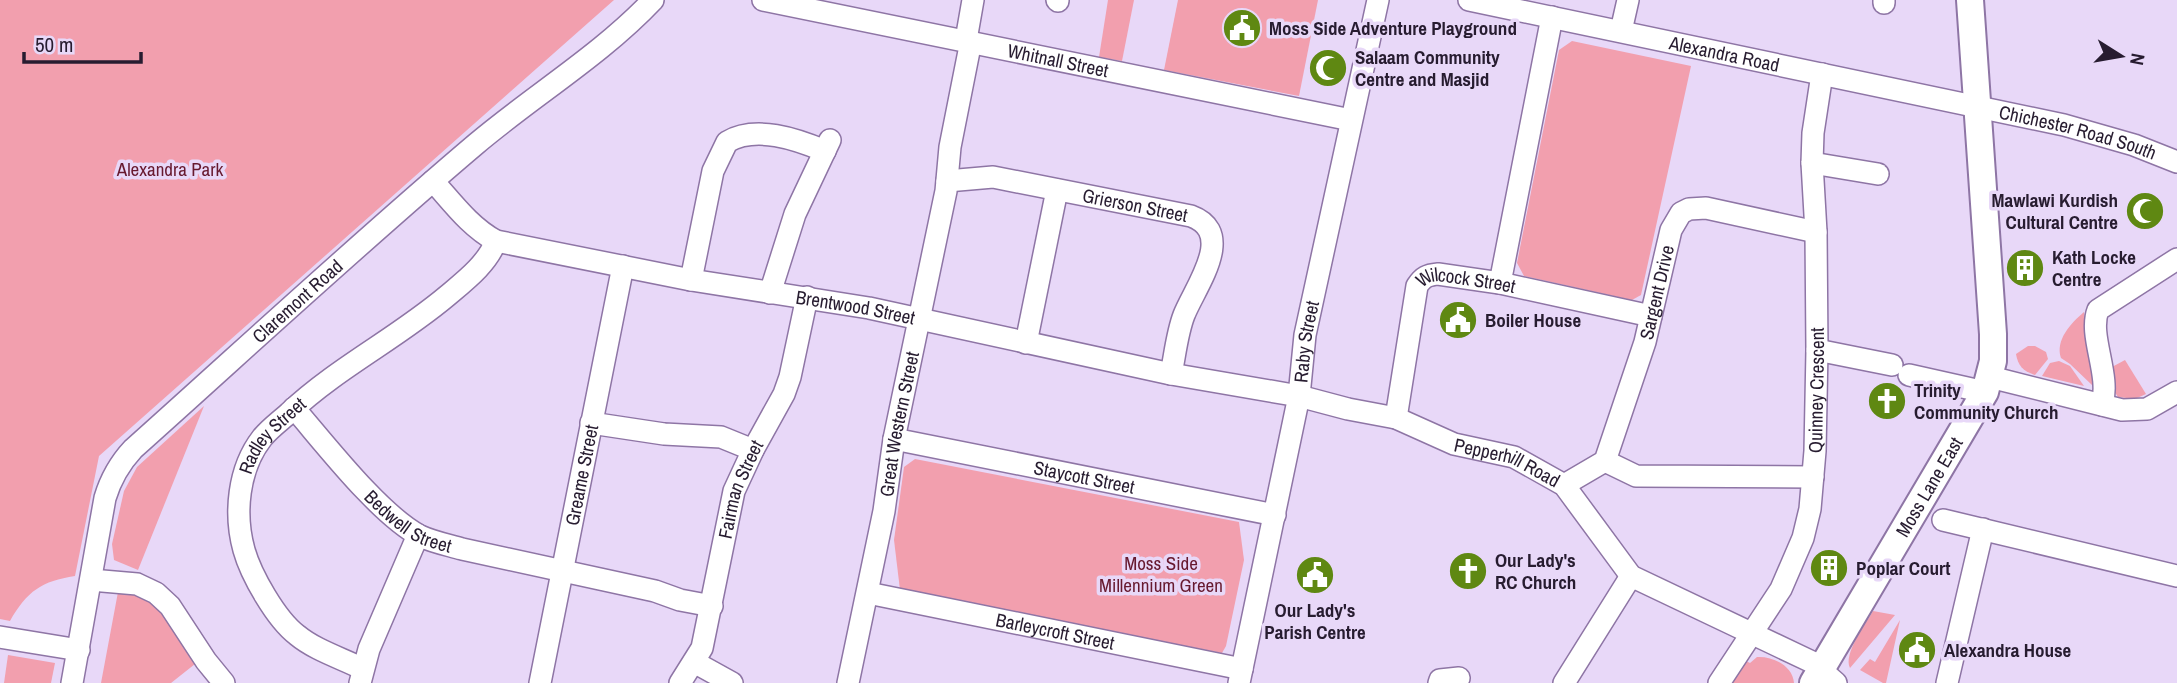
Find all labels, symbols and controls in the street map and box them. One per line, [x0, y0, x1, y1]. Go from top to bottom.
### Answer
public building icon: Moss Side Adventure Playground [1221, 7, 1263, 49]
place label: Moss Side Adventure Playground [1269, 15, 1517, 41]
scale bar [24, 21, 142, 65]
north arrow [2086, 21, 2156, 91]
street label: Alexandra Road [1666, 29, 1782, 78]
text: 50 m [35, 30, 73, 59]
street label: Whitnall Street [1005, 37, 1111, 83]
place label: Salaam Community Centre and Masjid [1355, 44, 1500, 92]
mosque icon: Salaam Community Centre and Masjid [1307, 47, 1349, 89]
text: N [2124, 51, 2152, 67]
street label: Chichester Road South [1997, 99, 2160, 166]
park label: Alexandra Park [116, 156, 223, 182]
street label: Grierson Street [1080, 182, 1191, 228]
place label: Mawlawi Kurdish Cultural Centre [1992, 187, 2118, 235]
mosque icon: Mawlawi Kurdish Cultural Centre [2124, 190, 2166, 232]
street label: Sargent Drive [1633, 243, 1680, 342]
place label: Kath Locke Centre [2052, 244, 2136, 292]
building icon: Kath Locke Centre [2004, 247, 2046, 289]
street label: Claremont Road [246, 253, 348, 349]
street label: Wilcock Street [1410, 261, 1519, 299]
street label: Brentwood Street [794, 284, 918, 331]
street label: Raby Street [1287, 298, 1325, 384]
public building icon: Boiler House [1437, 299, 1479, 341]
place label: Boiler House [1485, 307, 1581, 333]
street label: Quinney Crescent [1802, 327, 1830, 453]
street label: Great Western Street [873, 348, 925, 498]
place label: Trinity Community Church [1914, 377, 2059, 425]
church icon: Trinity Community Church [1866, 380, 1908, 422]
street label: Radley Street [232, 390, 312, 477]
street label: Greame Street [559, 422, 604, 528]
street label: Pepperhill Road [1452, 431, 1565, 493]
street label: Moss Lane East [1889, 431, 1969, 541]
street label: Fairman Street [712, 434, 769, 541]
street label: Staycott Street [1032, 454, 1138, 500]
street label: Bedwell Street [359, 484, 455, 559]
place label: Our Lady's RC Church [1495, 547, 1576, 595]
building icon: Poplar Court [1808, 547, 1850, 589]
park label: Moss Side Millennium Green [1099, 550, 1223, 598]
church icon: Our Lady's RC Church [1447, 550, 1489, 592]
public building icon: Our Lady's Parish Centre [1294, 554, 1336, 596]
place label: Poplar Court [1856, 555, 1950, 581]
place label: Our Lady's Parish Centre [1264, 597, 1366, 645]
street label: Barleycroft Street [994, 606, 1117, 656]
public building icon: Alexandra House [1896, 629, 1938, 671]
place label: Alexandra House [1944, 637, 2072, 663]

